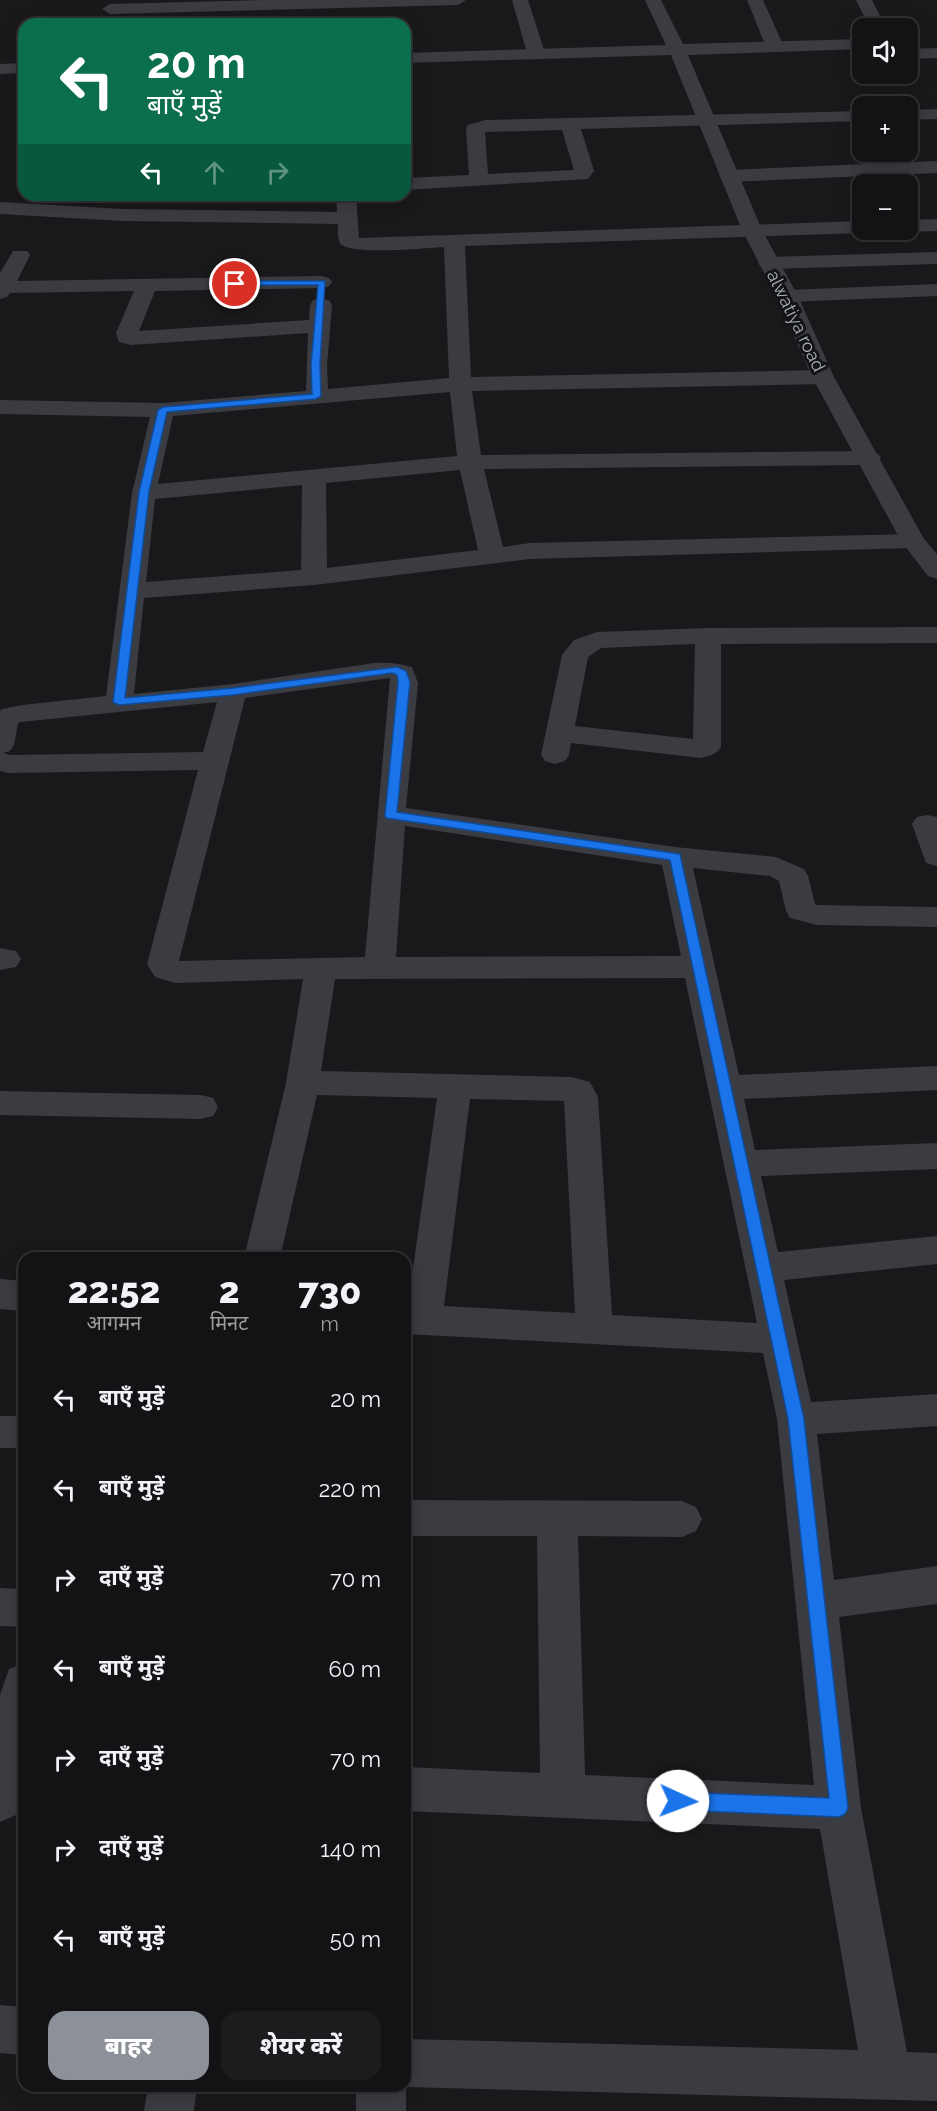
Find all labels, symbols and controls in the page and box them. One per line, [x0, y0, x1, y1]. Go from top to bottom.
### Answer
map controls [852, 18, 918, 240]
button: sound [852, 18, 918, 84]
text: 20 m [147, 39, 246, 88]
icon: left [48, 42, 126, 120]
text: बाएँ मुड़ें [147, 89, 222, 120]
button: + [852, 96, 918, 162]
icon: left [135, 156, 168, 189]
icon: ahead [198, 156, 231, 189]
icon: right [261, 156, 294, 189]
button: − [852, 174, 918, 240]
pin [209, 258, 260, 309]
icon: arrive [218, 267, 251, 300]
street label: alwatiya road [763, 267, 830, 375]
text: 22:52 [68, 1269, 160, 1311]
text: 2 [219, 1269, 240, 1311]
text: 730 [298, 1270, 361, 1312]
text: आगमन [87, 1311, 141, 1335]
text: मिनट [210, 1311, 248, 1335]
text: m [320, 1312, 339, 1336]
icon: left [48, 1383, 81, 1416]
text: बाएँ मुड़ें [99, 1384, 165, 1410]
text: 20 m [330, 1386, 381, 1412]
icon: left [48, 1473, 81, 1506]
text: बाएँ मुड़ें [99, 1474, 165, 1500]
text: 220 m [319, 1476, 381, 1502]
icon: right [48, 1563, 81, 1596]
text: दाएँ मुड़ें [99, 1564, 163, 1590]
text: 70 m [330, 1566, 381, 1592]
icon: left [48, 1653, 81, 1686]
text: बाएँ मुड़ें [99, 1654, 165, 1680]
text: 60 m [328, 1656, 381, 1682]
icon: right [48, 1743, 81, 1776]
text: दाएँ मुड़ें [99, 1744, 163, 1770]
text: 70 m [330, 1746, 381, 1772]
position arrow [646, 1769, 710, 1833]
icon: right [48, 1833, 81, 1866]
text: दाएँ मुड़ें [99, 1834, 163, 1860]
text: 140 m [320, 1836, 381, 1862]
icon: left [48, 1923, 81, 1956]
text: बाएँ मुड़ें [99, 1924, 165, 1950]
text: 50 m [330, 1926, 381, 1952]
button: बाहर [48, 2011, 209, 2080]
button: शेयर करें [221, 2011, 381, 2080]

